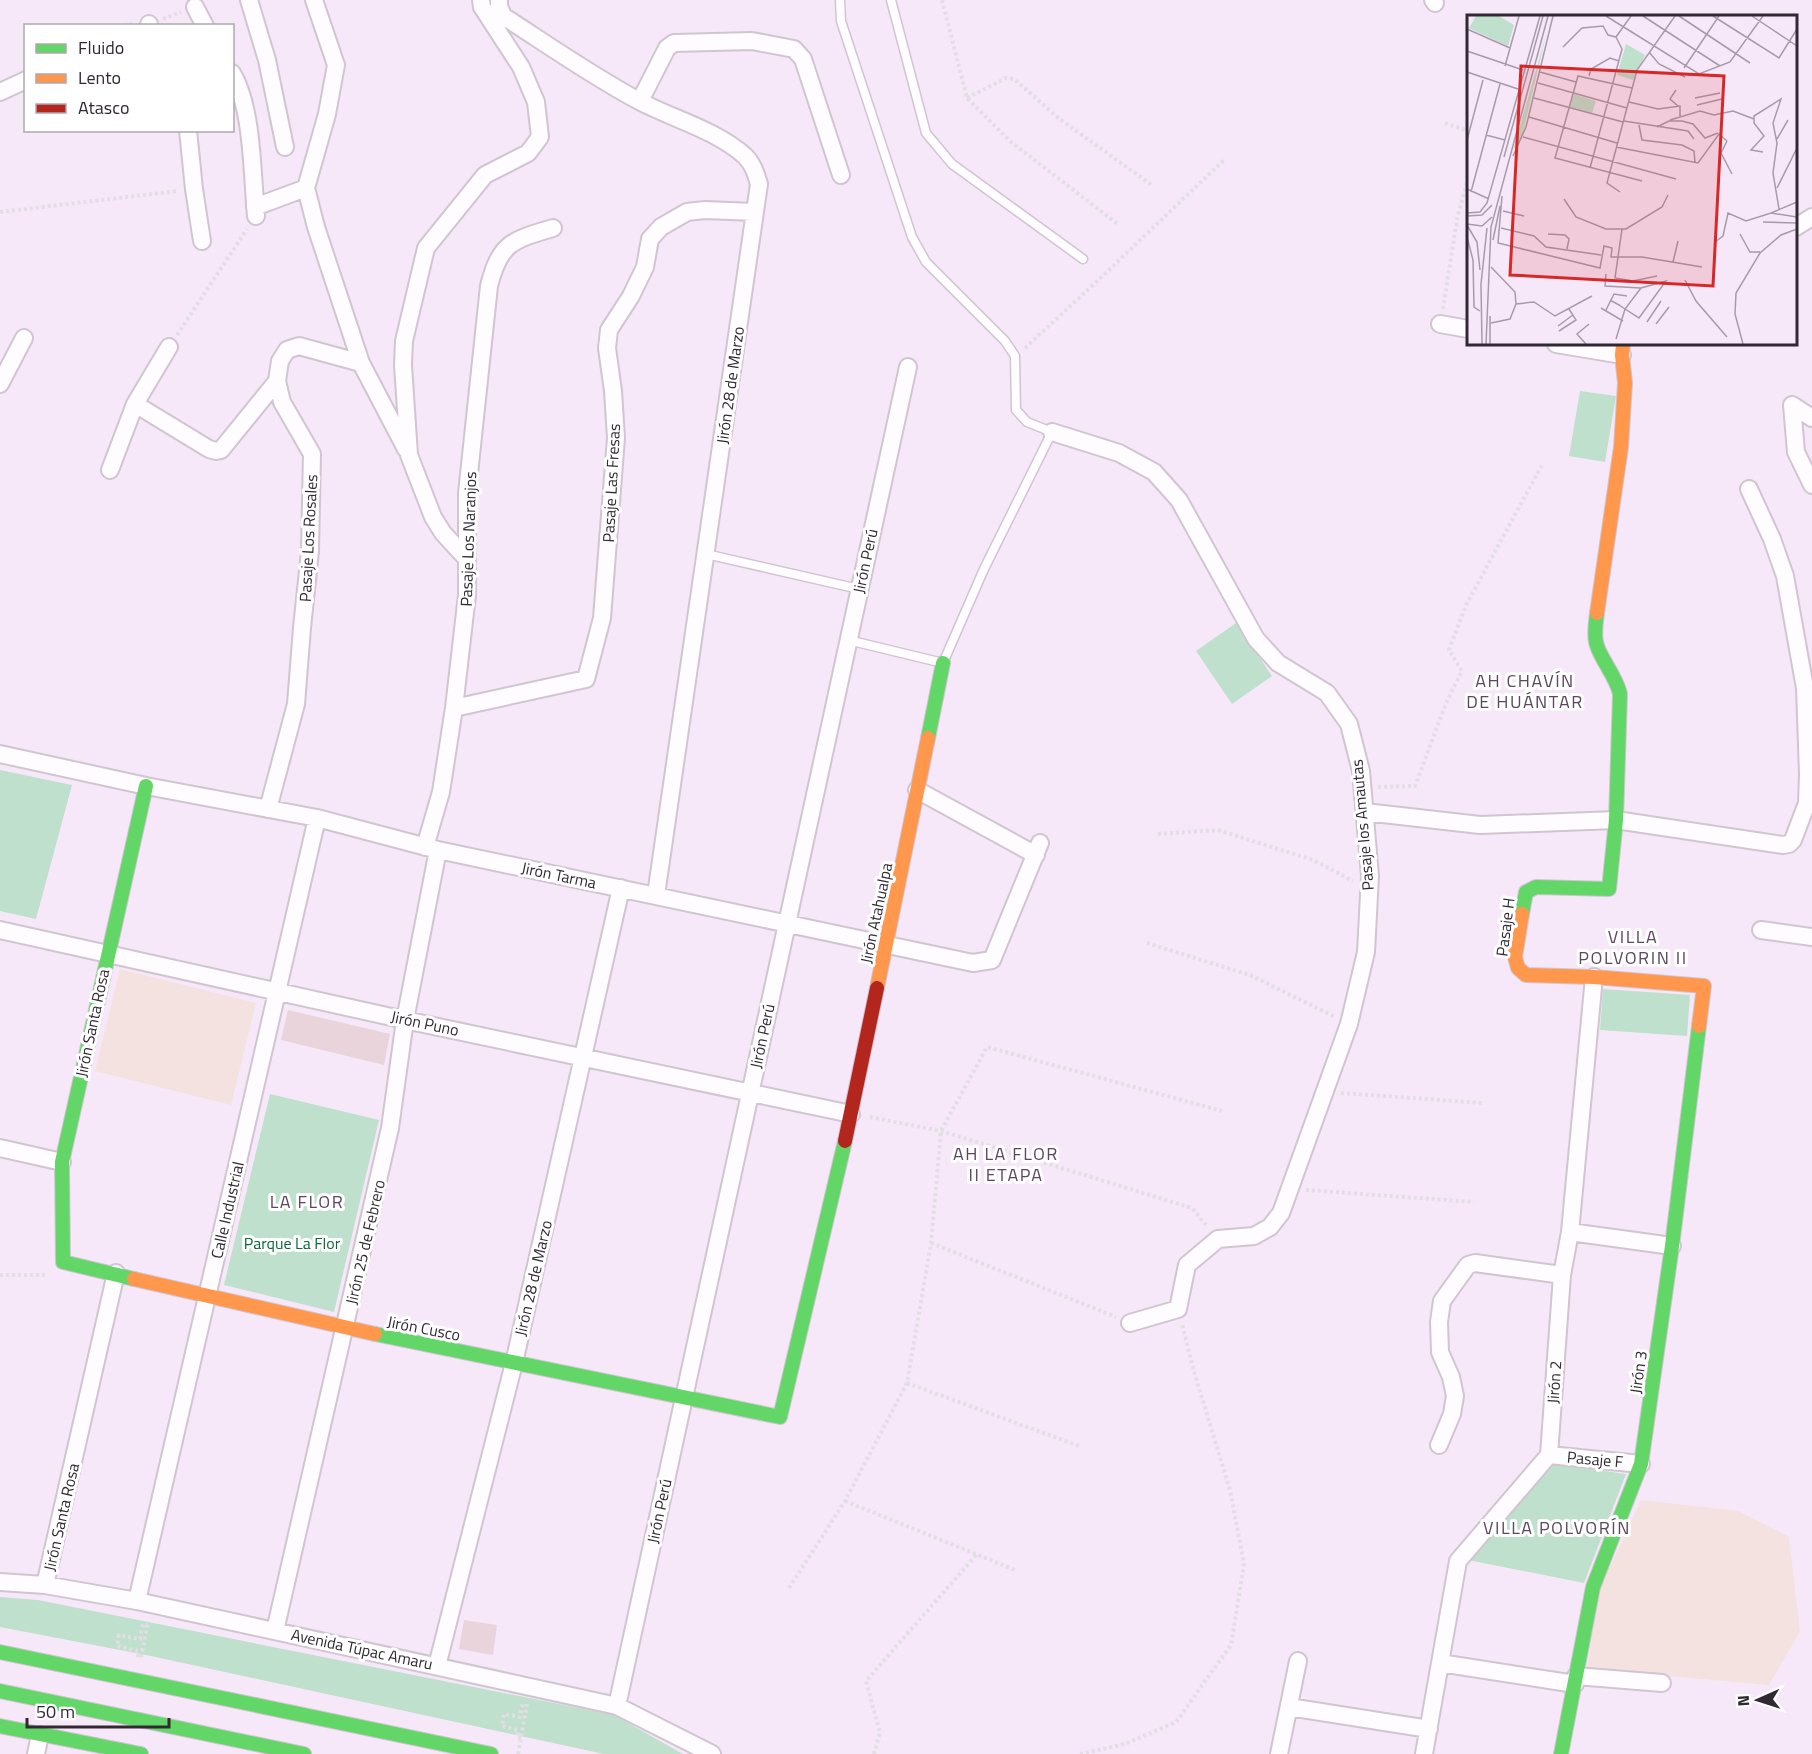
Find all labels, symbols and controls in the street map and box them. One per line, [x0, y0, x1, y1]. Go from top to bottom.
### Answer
inset map [1467, 15, 1797, 345]
legend [24, 24, 234, 132]
text: Fluido [78, 34, 124, 61]
text: Lento [78, 64, 121, 91]
text: Atasco [78, 94, 129, 121]
street label: Jirón 28 de Marzo [710, 325, 750, 445]
street label: Pasaje Las Fresas [596, 423, 626, 543]
street label: Pasaje Los Naranjos [454, 471, 482, 607]
street label: Pasaje Los Rosales [293, 474, 323, 602]
street label: Jirón Perú [846, 526, 884, 596]
district label: AH CHAVÍN DE HUÁNTAR [1466, 667, 1584, 715]
street label: Pasaje los Amautas [1344, 758, 1380, 892]
street label: Jirón Tarma [519, 855, 599, 895]
street label: Jirón Atahualpa [854, 860, 898, 966]
street label: Pasaje H [1490, 896, 1520, 958]
district label: VILLA POLVORIN II [1578, 923, 1688, 971]
street label: Jirón Santa Rosa [69, 967, 115, 1079]
street label: Jirón Perú [743, 1001, 781, 1071]
street label: Jirón Puno [389, 1004, 461, 1042]
district label: AH LA FLOR II ETAPA [953, 1140, 1059, 1188]
street label: Calle Industrial [204, 1159, 250, 1261]
street label: Jirón 25 de Febrero [339, 1177, 391, 1307]
district label: LA FLOR [270, 1188, 344, 1215]
street label: Jirón 28 de Marzo [508, 1218, 558, 1338]
park label: Parque La Flor [244, 1231, 341, 1255]
street label: Jirón Cusco [385, 1309, 463, 1347]
street label: Jirón 3 [1623, 1349, 1653, 1395]
street label: Jirón 2 [1541, 1360, 1567, 1404]
street label: Pasaje F [1566, 1445, 1624, 1473]
street label: Jirón Santa Rosa [37, 1461, 85, 1573]
street label: Jirón Perú [640, 1476, 678, 1546]
district label: VILLA POLVORÍN [1483, 1514, 1631, 1541]
street label: Avenida Túpac Amaru [289, 1622, 435, 1676]
north arrow [1728, 1670, 1788, 1730]
scale bar [27, 1691, 170, 1729]
text: N [1731, 1695, 1755, 1707]
text: 50 m [36, 1698, 75, 1725]

